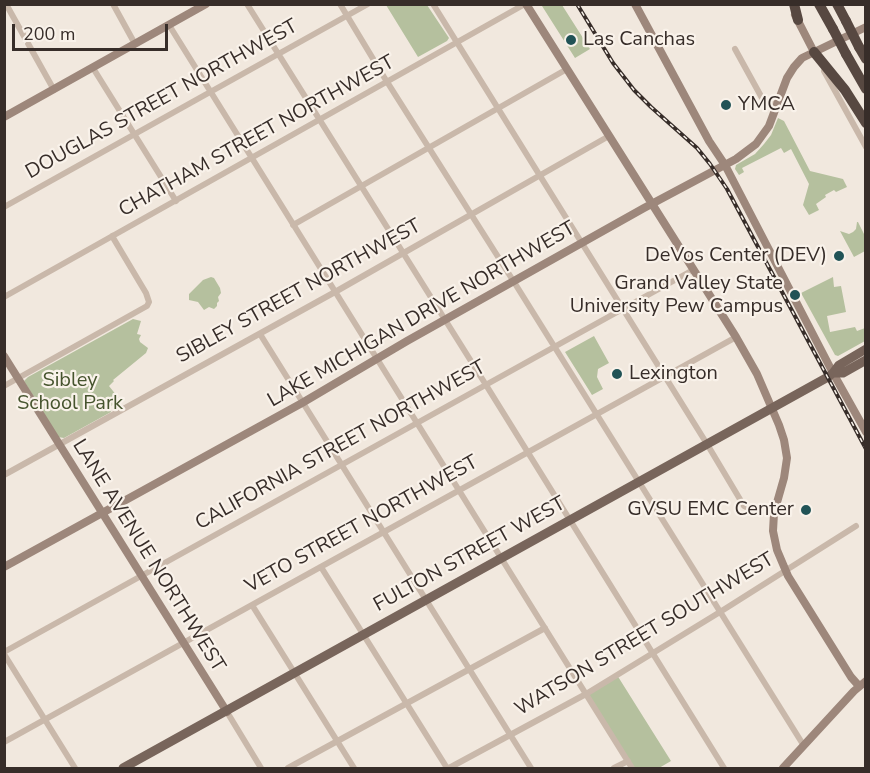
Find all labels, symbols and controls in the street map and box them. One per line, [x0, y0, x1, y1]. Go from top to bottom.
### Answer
scale bar [15, 12, 171, 50]
street label: DOUGLAS STREET NORTHWEST [22, 15, 302, 185]
text: 200 m [23, 22, 75, 46]
place label: Las Canchas [583, 28, 695, 52]
marker: Las Canchas [564, 33, 578, 47]
street label: CHATHAM STREET NORTHWEST [115, 51, 399, 223]
place label: YMCA [738, 93, 795, 117]
marker: YMCA [719, 98, 733, 112]
street label: SIBLEY STREET NORTHWEST [173, 215, 425, 369]
street label: LAKE MICHIGAN DRIVE NORTHWEST [264, 217, 580, 413]
place label: DeVos Center (DEV) [645, 244, 827, 268]
marker: DeVos Center (DEV) [832, 249, 846, 263]
place label: Grand Valley State University Pew Campus [570, 272, 783, 319]
marker: Grand Valley State University Pew Campus [788, 288, 802, 302]
street label: CALIFORNIA STREET NORTHWEST [192, 356, 490, 536]
place label: Lexington [629, 362, 718, 386]
marker: Lexington [610, 367, 624, 381]
park label: Sibley School Park [17, 369, 123, 416]
street label: LANE AVENUE NORTHWEST [66, 435, 230, 677]
street label: VETO STREET NORTHWEST [241, 451, 483, 599]
street label: FULTON STREET WEST [370, 492, 570, 618]
place label: GVSU EMC Center [627, 498, 794, 522]
marker: GVSU EMC Center [799, 503, 813, 517]
street label: WATSON STREET SOUTHWEST [511, 548, 779, 722]

